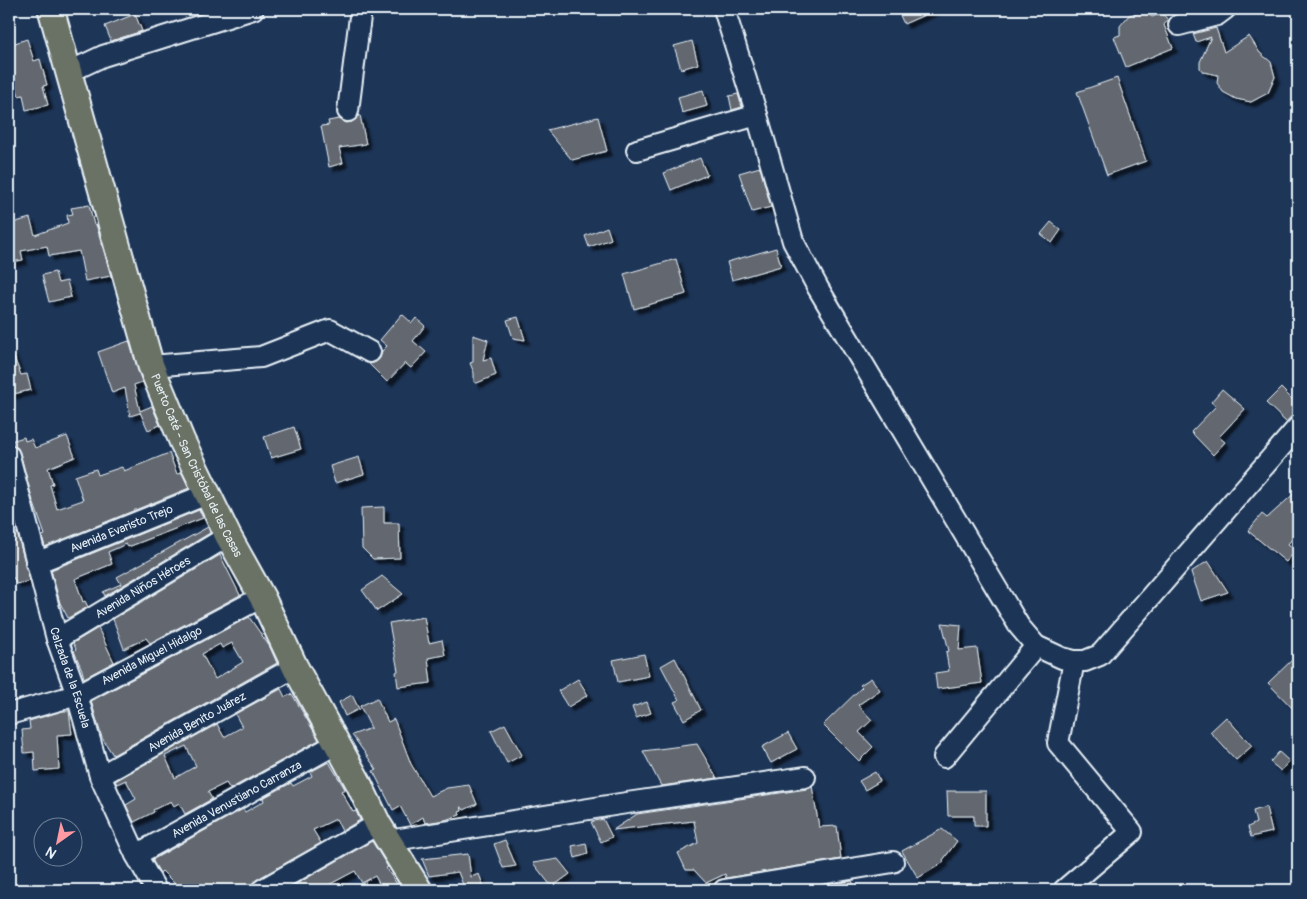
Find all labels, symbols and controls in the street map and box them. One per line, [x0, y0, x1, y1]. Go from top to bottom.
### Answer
street label: Puerto Caté - San Cristóbal de las Casas [147, 372, 246, 560]
street label: Avenida Evaristo Trejo [68, 501, 176, 557]
street label: Avenida Niños Héroes [93, 553, 194, 622]
street label: Avenida Miguel Hidalgo [99, 623, 205, 689]
street label: Calzada de la Escuela [46, 626, 93, 730]
street label: Avenida Benito Juárez [145, 689, 249, 756]
street label: Avenida Venustiano Carranza [169, 757, 305, 842]
north arrow [32, 816, 82, 866]
text: N [43, 843, 60, 862]

